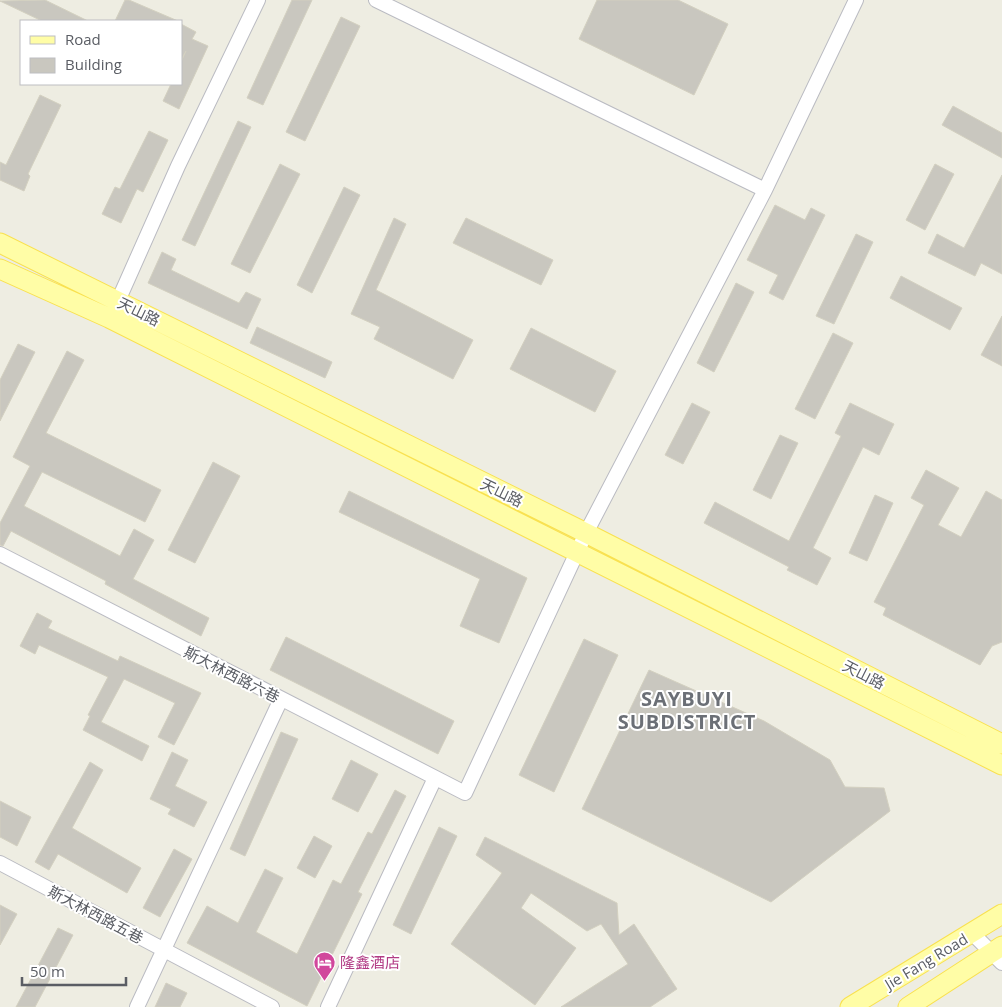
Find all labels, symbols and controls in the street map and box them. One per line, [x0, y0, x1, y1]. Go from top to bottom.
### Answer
legend [20, 20, 182, 85]
text: Road [65, 29, 101, 49]
text: Building [65, 54, 122, 74]
street label: 天山路 [114, 292, 164, 330]
street label: 天山路 [477, 473, 527, 511]
street label: 斯大林西路六巷 [181, 641, 283, 707]
street label: 天山路 [839, 655, 889, 693]
district label: SAYBUYI SUBDISTRICT [618, 685, 756, 735]
street label: 斯大林西路五巷 [45, 881, 147, 947]
street label: Jie Fang Road [879, 928, 971, 995]
hotel icon: 隆鑫酒店 [312, 950, 336, 981]
place label: 隆鑫酒店 [340, 952, 400, 972]
scale bar [22, 954, 126, 986]
text: 50 m [30, 961, 65, 981]

